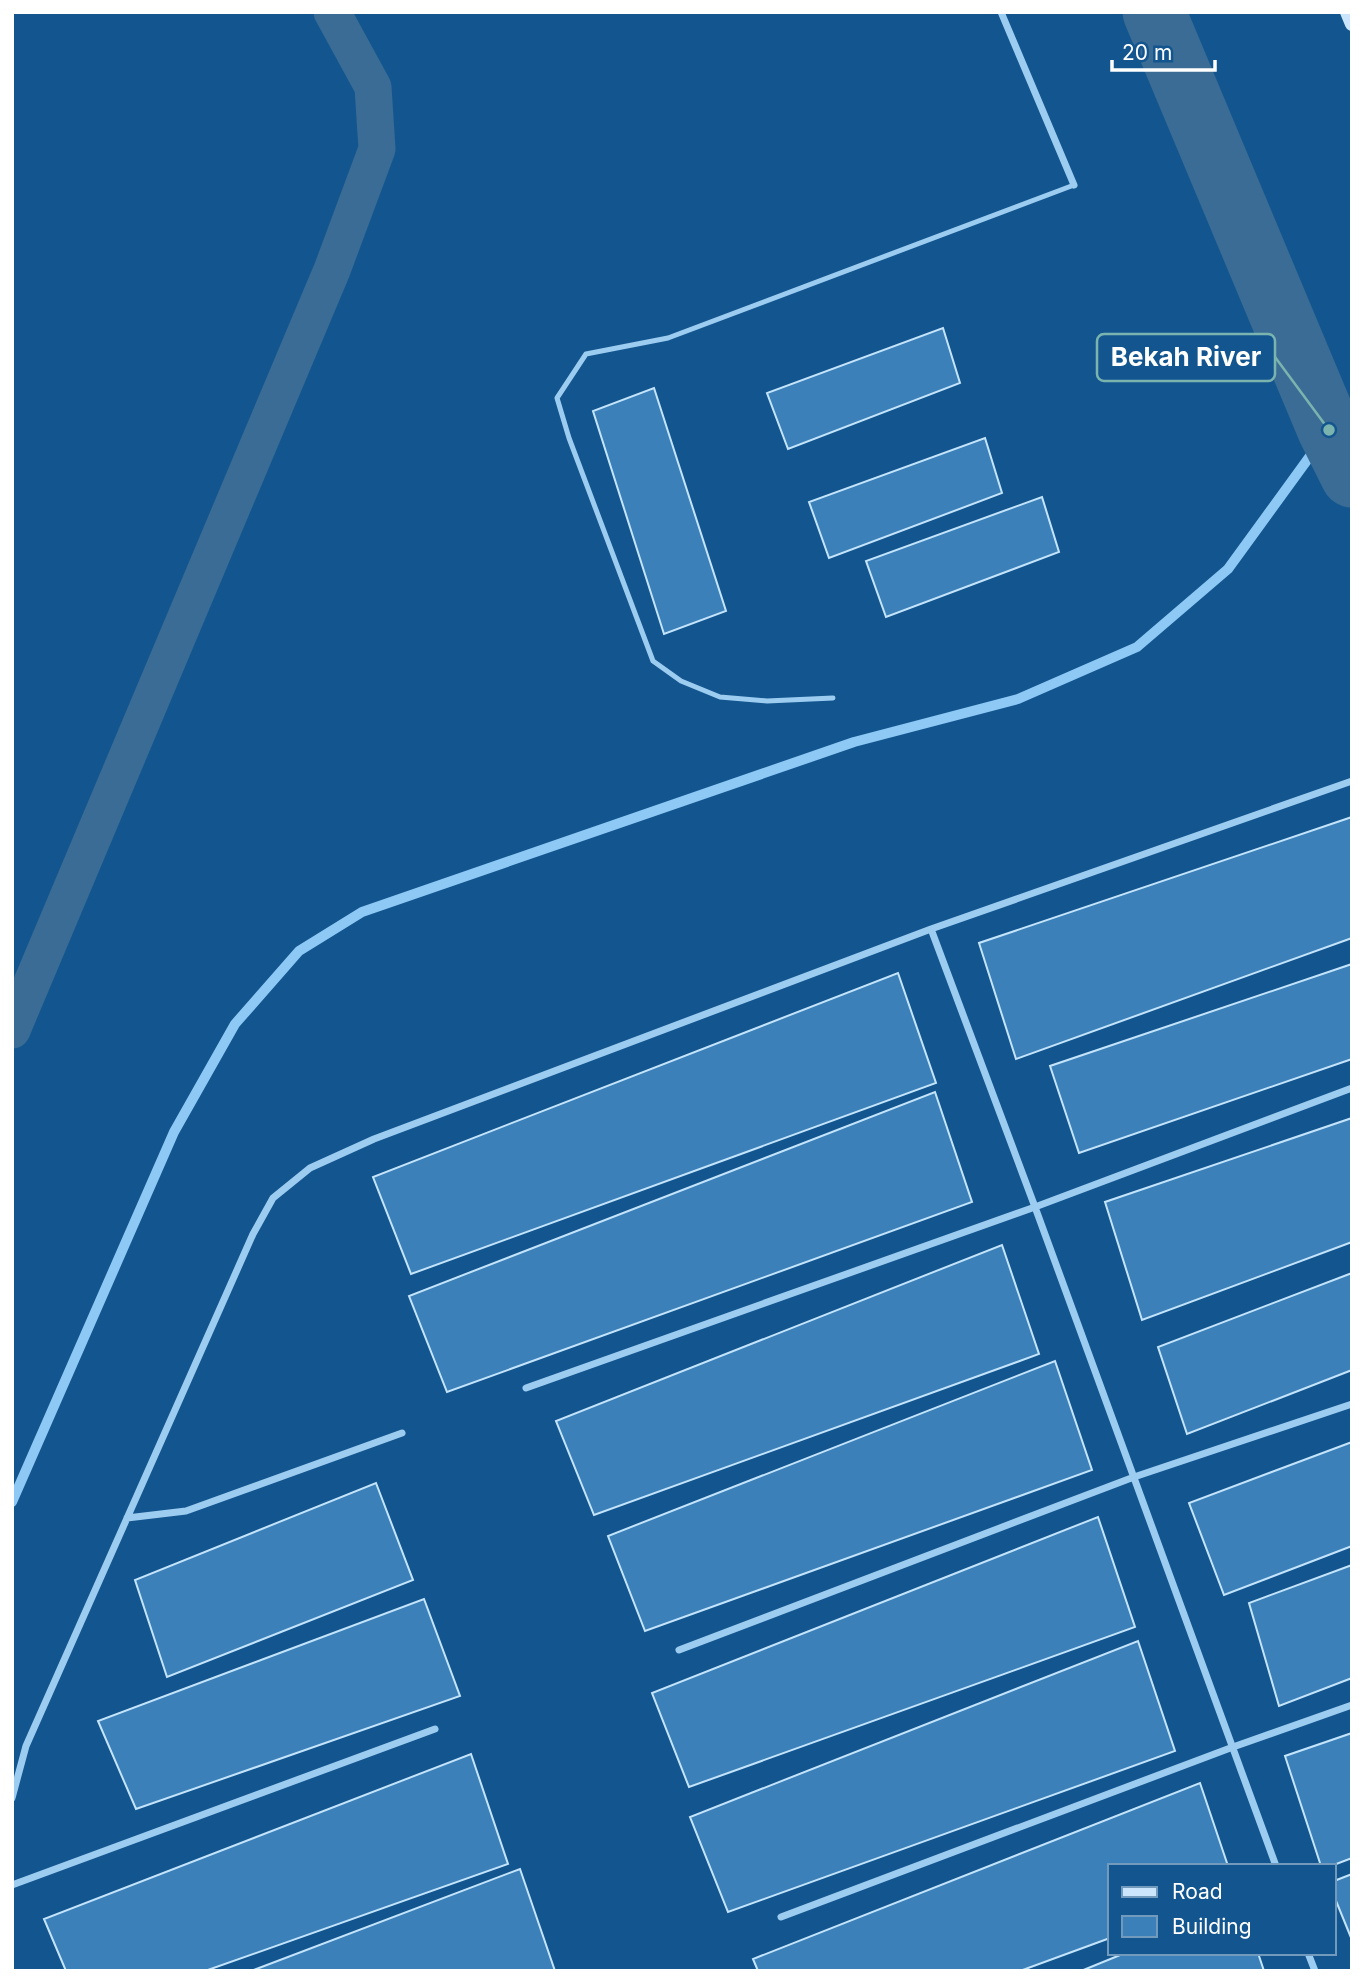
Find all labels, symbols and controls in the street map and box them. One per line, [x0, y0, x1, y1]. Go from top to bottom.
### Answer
scale bar [1112, 28, 1215, 72]
text: 20 m [1122, 40, 1172, 65]
callout: Bekah River [1097, 334, 1275, 381]
text: Bekah River [1111, 341, 1262, 372]
legend [1108, 1864, 1336, 1955]
text: Road [1172, 1879, 1223, 1904]
text: Building [1172, 1914, 1252, 1939]

